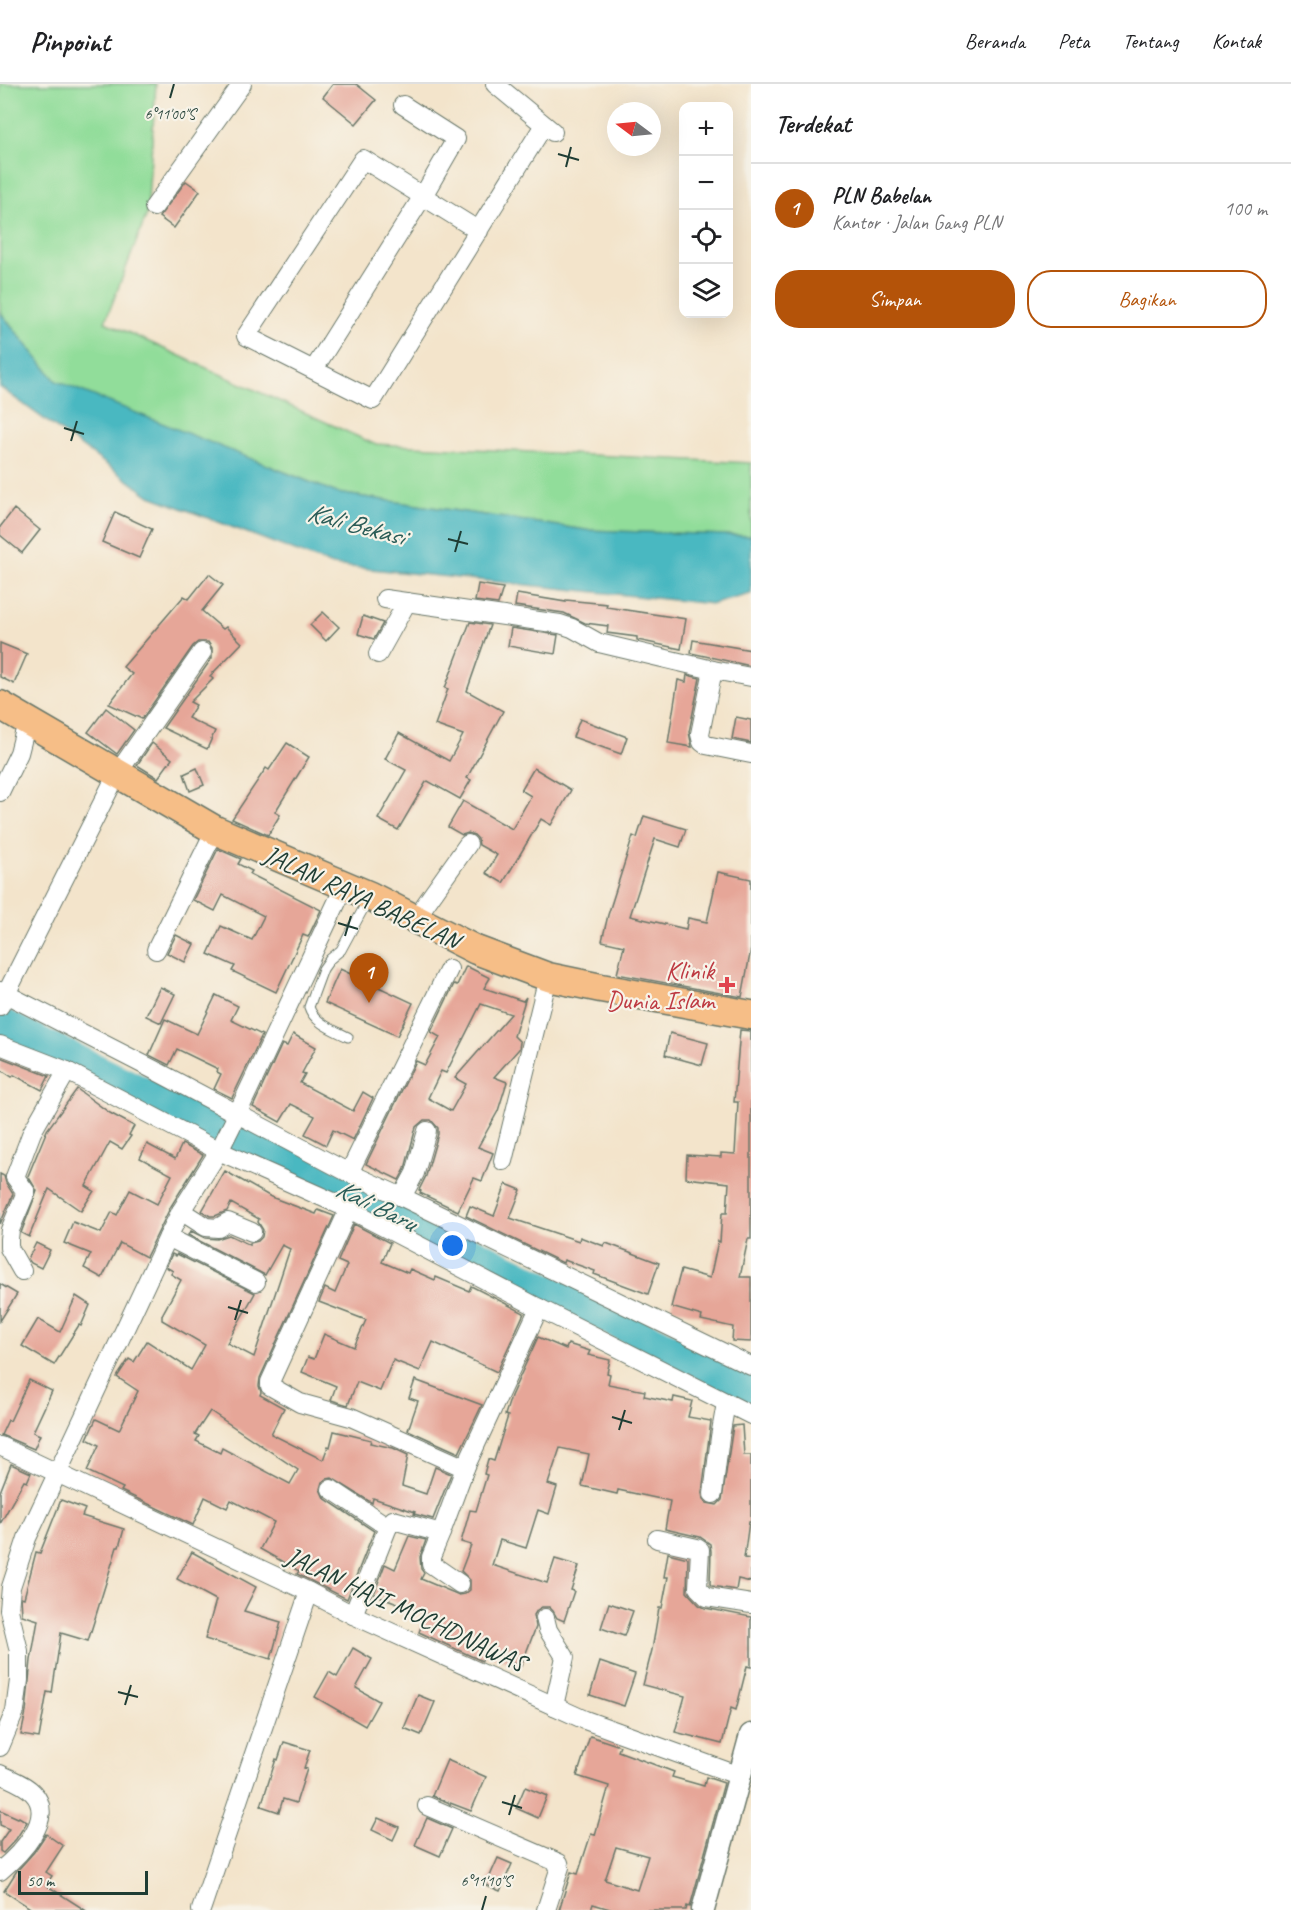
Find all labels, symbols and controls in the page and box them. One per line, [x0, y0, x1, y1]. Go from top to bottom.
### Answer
text: Pinpoint [30, 24, 110, 59]
text: Beranda [965, 28, 1025, 54]
text: Peta [1058, 28, 1089, 54]
text: Tentang [1122, 28, 1179, 54]
text: Kontak [1212, 28, 1261, 54]
north arrow [607, 102, 661, 156]
map controls [679, 102, 733, 318]
button: + [679, 102, 733, 156]
text: 6°11'00"S [145, 105, 198, 124]
text: Terdekat [775, 107, 851, 140]
button: − [679, 156, 733, 210]
text: PLN Babelan [832, 182, 931, 210]
text: 1 [790, 196, 799, 221]
text: 100 m [1224, 196, 1267, 221]
button: locate [679, 210, 733, 264]
text: Kantor · Jalan Gang PLN [832, 210, 1001, 235]
button: layers [679, 264, 733, 318]
button: Simpan [775, 270, 1015, 328]
button: Bagikan [1027, 270, 1267, 328]
water label: Kali Bekasi [304, 495, 414, 555]
street label: JALAN RAYA BABELAN [257, 837, 469, 959]
pin: 1 [350, 954, 388, 1003]
place label: Klinik Dunia Islam [606, 954, 716, 1017]
marker: Klinik Dunia Islam [718, 976, 736, 994]
water label: Kali Baru [330, 1171, 425, 1241]
your location [438, 1231, 467, 1260]
street label: JALAN HAJI MOCHDNAWAS [279, 1538, 535, 1681]
scale bar [18, 1868, 148, 1896]
text: 50 m [27, 1871, 54, 1891]
text: 6°11'10"S [461, 1872, 514, 1891]

